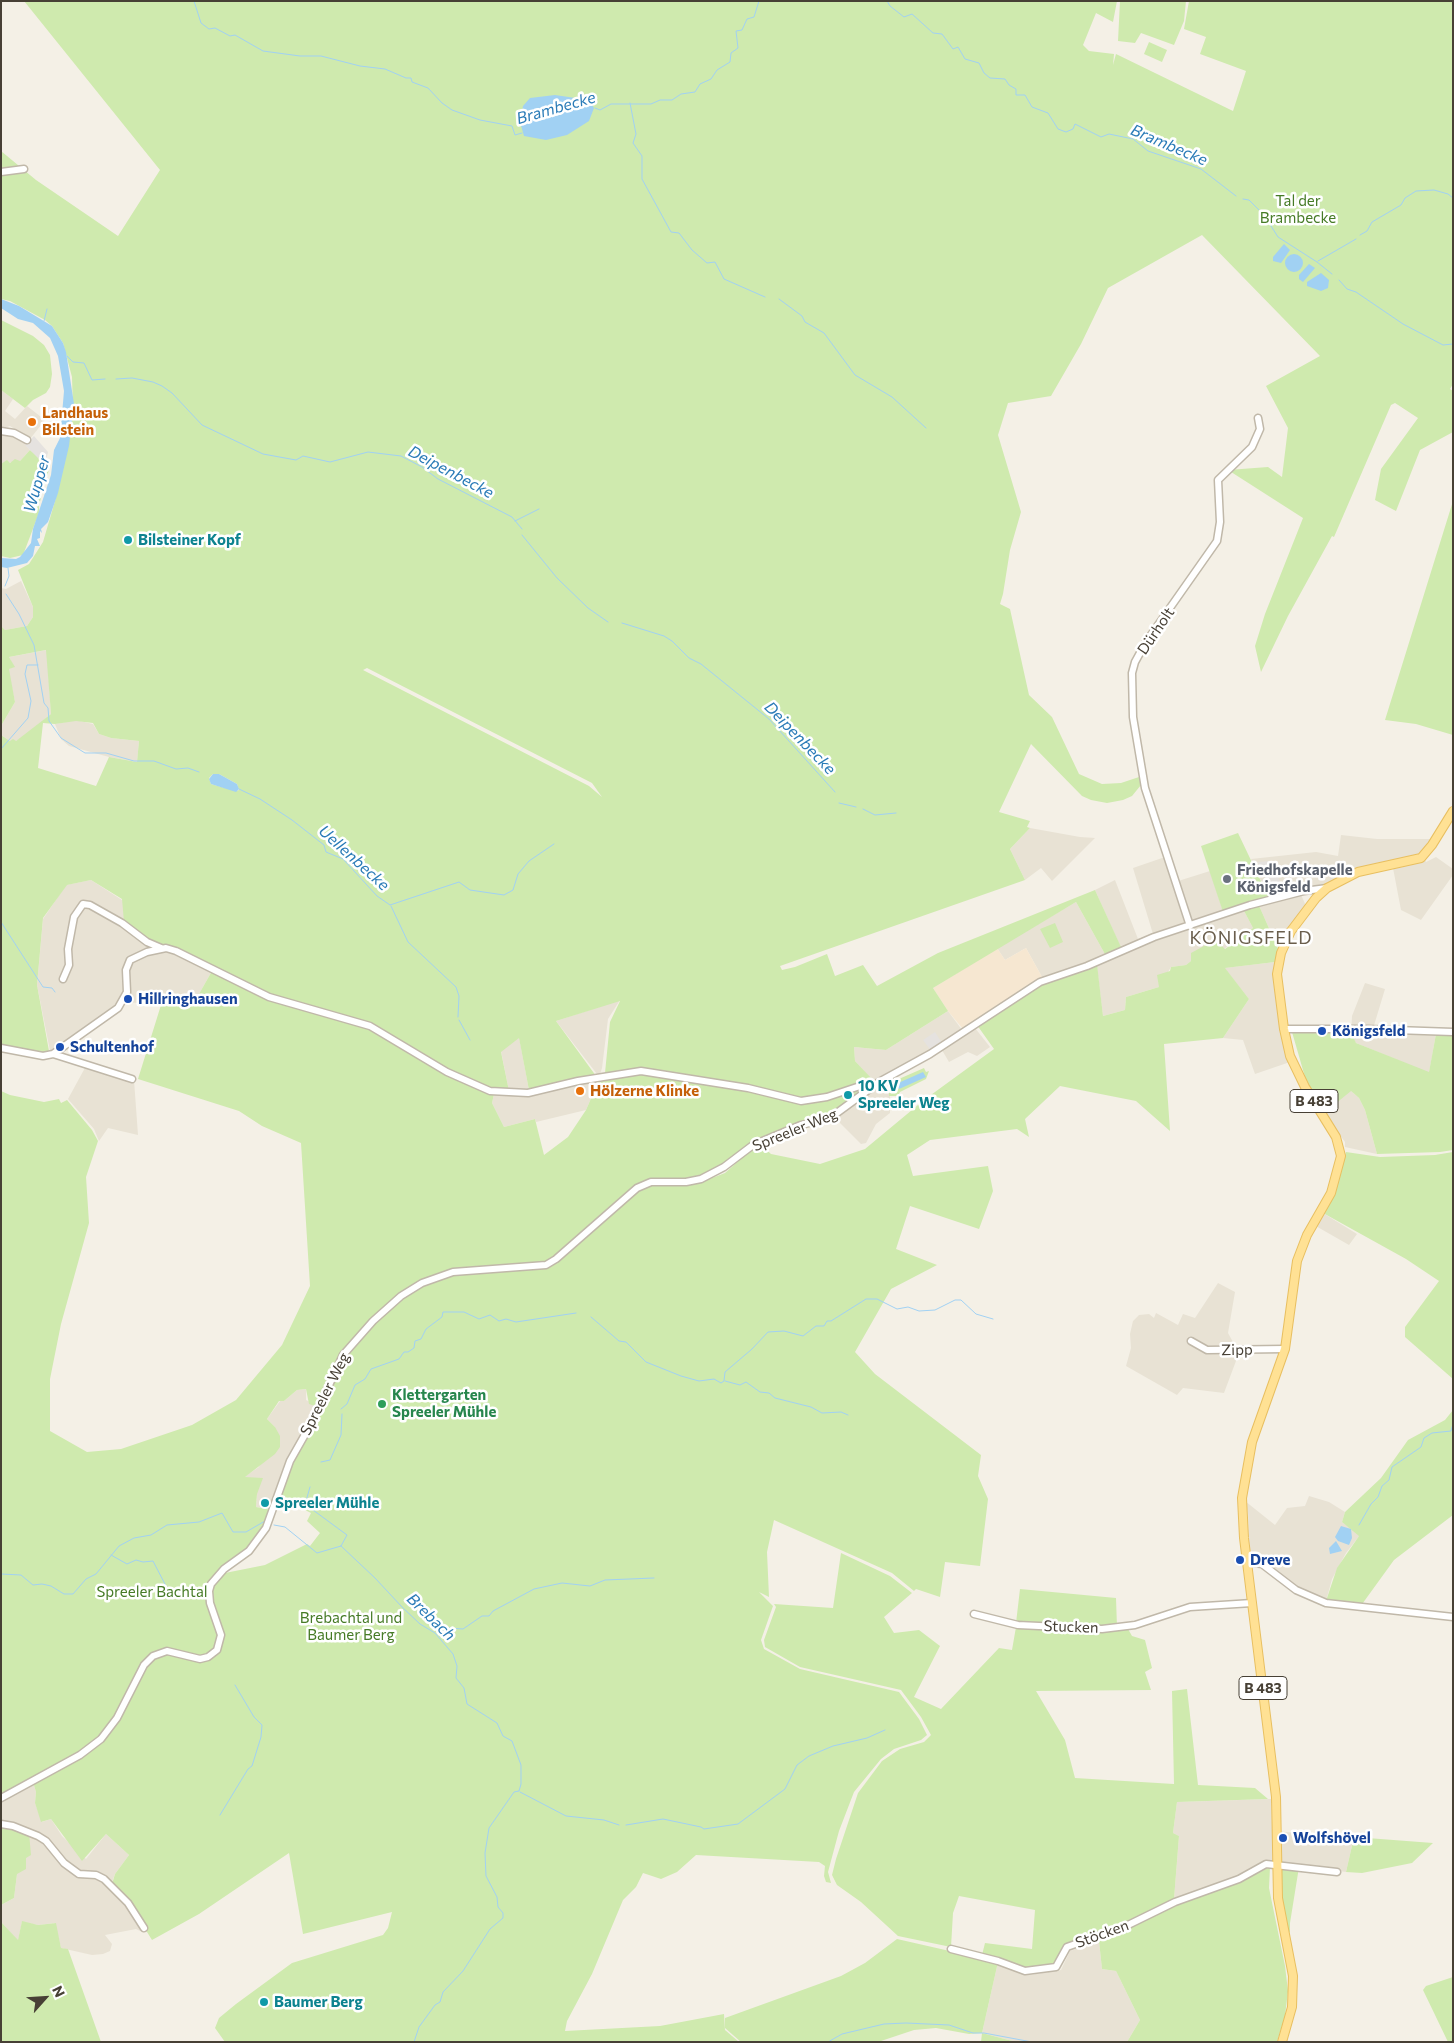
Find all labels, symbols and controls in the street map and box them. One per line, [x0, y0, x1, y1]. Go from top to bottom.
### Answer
water label: Brambecke [514, 88, 598, 128]
water label: Brambecke [1128, 120, 1210, 170]
park label: Tal der Brambecke [1260, 192, 1336, 227]
place label: Landhaus Bilstein [42, 404, 108, 439]
marker: Landhaus Bilstein [26, 416, 38, 428]
water label: Deipenbecke [405, 441, 497, 503]
water label: Wupper [20, 453, 54, 515]
place label: Bilsteiner Kopf [138, 531, 241, 549]
marker: Bilsteiner Kopf [122, 534, 134, 546]
street label: Dürholt [1134, 604, 1178, 658]
water label: Deipenbecke [760, 698, 840, 778]
water label: Uellenbecke [315, 821, 393, 895]
place label: Friedhofskapelle Königsfeld [1237, 861, 1353, 896]
marker: Friedhofskapelle Königsfeld [1221, 873, 1233, 885]
district label: KÖNIGSFELD [1188, 927, 1314, 949]
place label: Hillringhausen [138, 990, 238, 1008]
marker: Hillringhausen [122, 993, 134, 1005]
place label: Königsfeld [1332, 1022, 1405, 1040]
marker: Königsfeld [1316, 1025, 1328, 1037]
place label: Schultenhof [70, 1038, 154, 1056]
marker: Schultenhof [54, 1041, 66, 1053]
place label: 10 KV Spreeler Weg [858, 1077, 949, 1112]
place label: Hölzerne Klinke [590, 1082, 699, 1100]
marker: Hölzerne Klinke [574, 1085, 586, 1097]
marker: 10 KV Spreeler Weg [842, 1089, 854, 1101]
road number: B 483 [1290, 1090, 1338, 1112]
street label: Spreeler Weg [750, 1105, 840, 1155]
street label: Zipp [1221, 1341, 1253, 1359]
street label: Spreeler Weg [297, 1350, 353, 1438]
place label: Klettergarten Spreeler Mühle [392, 1386, 496, 1421]
marker: Klettergarten Spreeler Mühle [376, 1398, 388, 1410]
place label: Spreeler Mühle [275, 1494, 379, 1512]
marker: Spreeler Mühle [259, 1497, 271, 1509]
place label: Dreve [1250, 1551, 1290, 1569]
marker: Dreve [1234, 1554, 1246, 1566]
park label: Spreeler Bachtal [96, 1583, 208, 1601]
water label: Brebach [403, 1589, 459, 1645]
park label: Brebachtal und Baumer Berg [300, 1609, 402, 1644]
street label: Stucken [1043, 1617, 1099, 1637]
road number: B 483 [1239, 1676, 1287, 1700]
place label: Wolfshövel [1293, 1829, 1371, 1847]
marker: Wolfshövel [1277, 1832, 1289, 1844]
street label: Stöcken [1073, 1916, 1131, 1952]
north arrow [20, 1973, 70, 2023]
text: N [49, 1983, 69, 2000]
place label: Baumer Berg [274, 1993, 363, 2011]
marker: Baumer Berg [258, 1996, 270, 2008]

